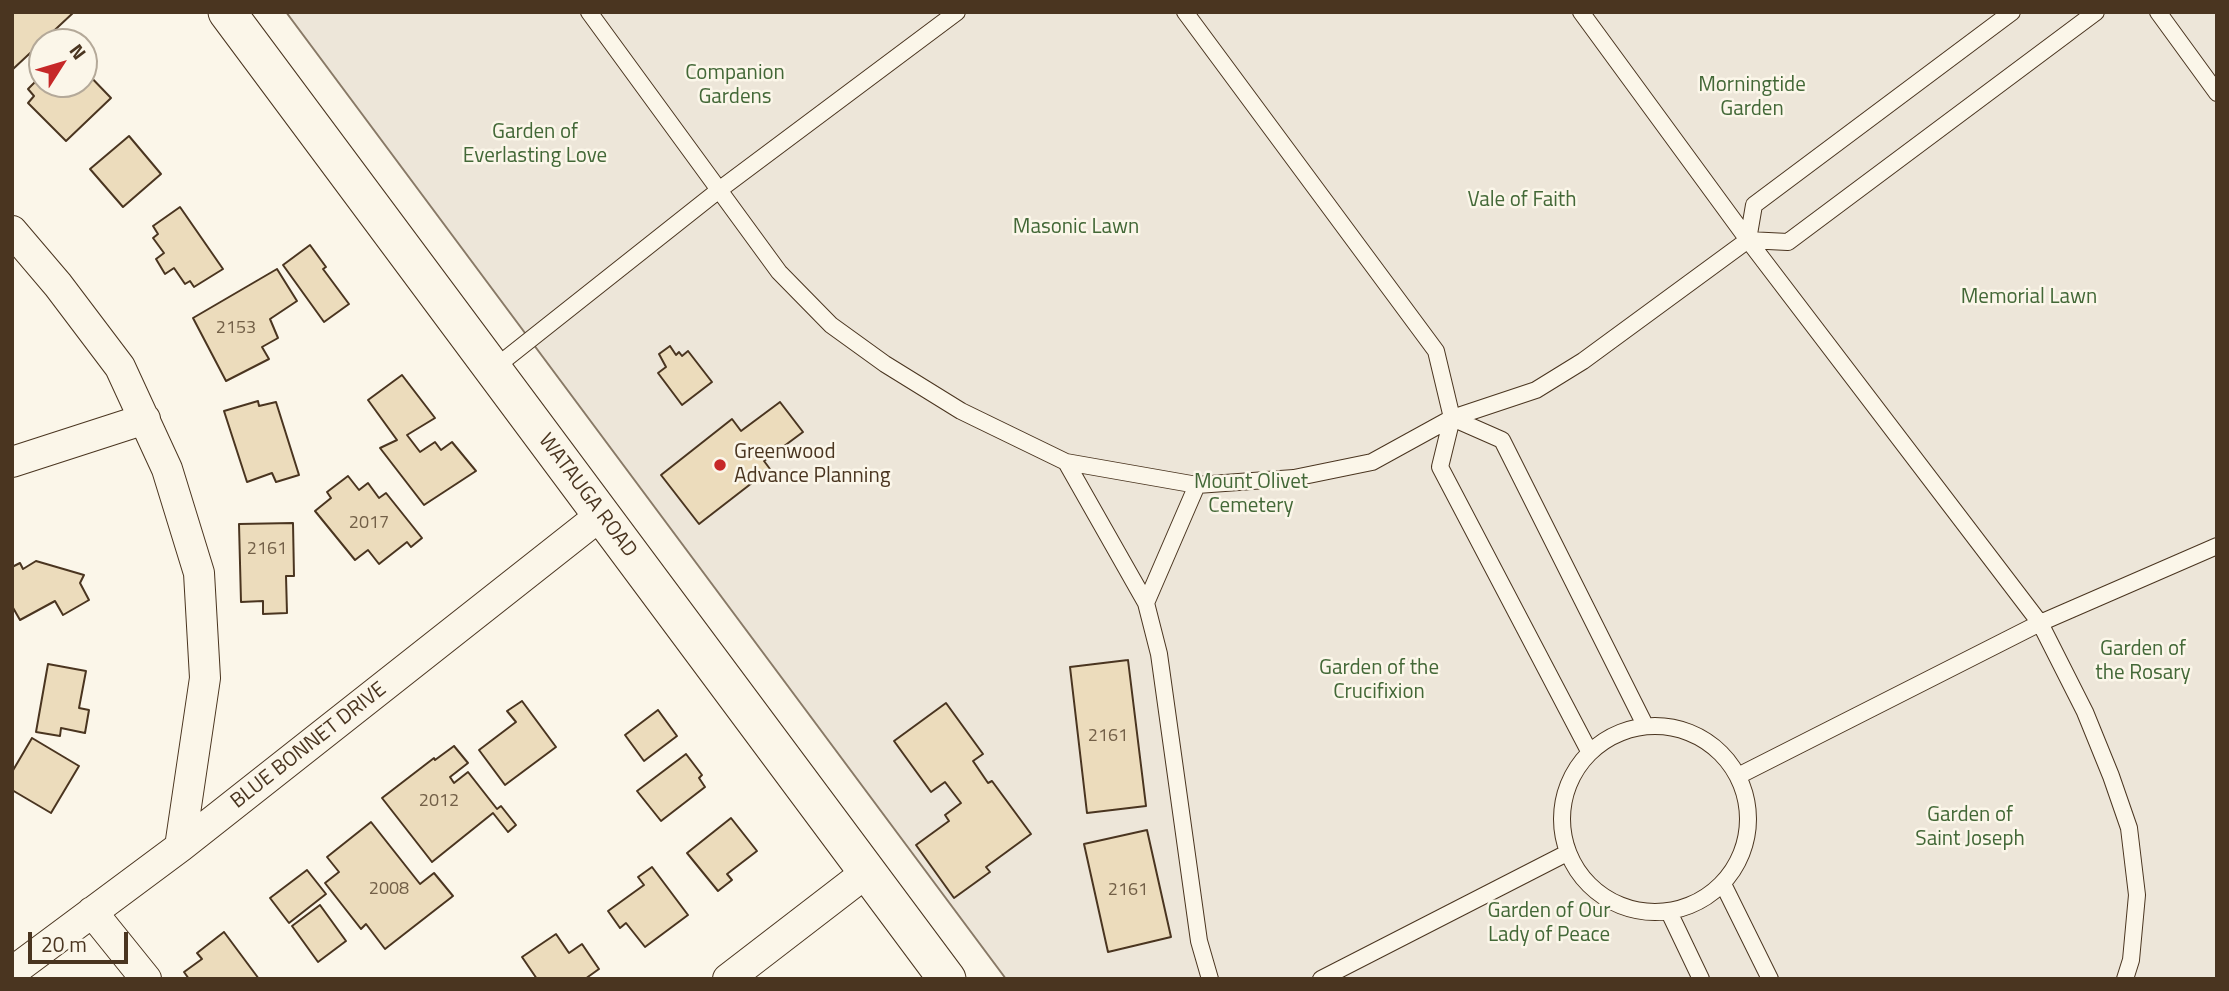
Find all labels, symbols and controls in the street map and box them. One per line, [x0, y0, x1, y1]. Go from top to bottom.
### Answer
north arrow [28, 28, 98, 98]
text: N [63, 37, 94, 65]
park label: Companion Gardens [685, 61, 785, 111]
park label: Morningtide Garden [1698, 73, 1806, 123]
park label: Garden of Everlasting Love [463, 120, 607, 170]
park label: Vale of Faith [1467, 188, 1577, 214]
park label: Masonic Lawn [1013, 215, 1139, 241]
park label: Memorial Lawn [1961, 285, 2097, 311]
house number: 2153 [216, 318, 256, 340]
street label: WATAUGA ROAD [532, 429, 642, 563]
place label: Greenwood Advance Planning [734, 440, 891, 490]
marker: Greenwood Advance Planning [712, 457, 728, 473]
park label: Mount Olivet Cemetery [1194, 470, 1308, 520]
house number: 2017 [349, 513, 389, 535]
house number: 2161 [247, 539, 287, 561]
park label: Garden of the Rosary [2095, 637, 2191, 687]
park label: Garden of the Crucifixion [1319, 656, 1439, 706]
street label: BLUE BONNET DRIVE [226, 677, 392, 815]
house number: 2161 [1088, 726, 1128, 748]
house number: 2012 [419, 791, 459, 813]
park label: Garden of Saint Joseph [1915, 803, 2025, 853]
house number: 2008 [369, 879, 409, 901]
house number: 2161 [1108, 880, 1148, 902]
park label: Garden of Our Lady of Peace [1488, 899, 1610, 949]
scale bar [32, 918, 131, 962]
text: 20 m [41, 928, 87, 960]

